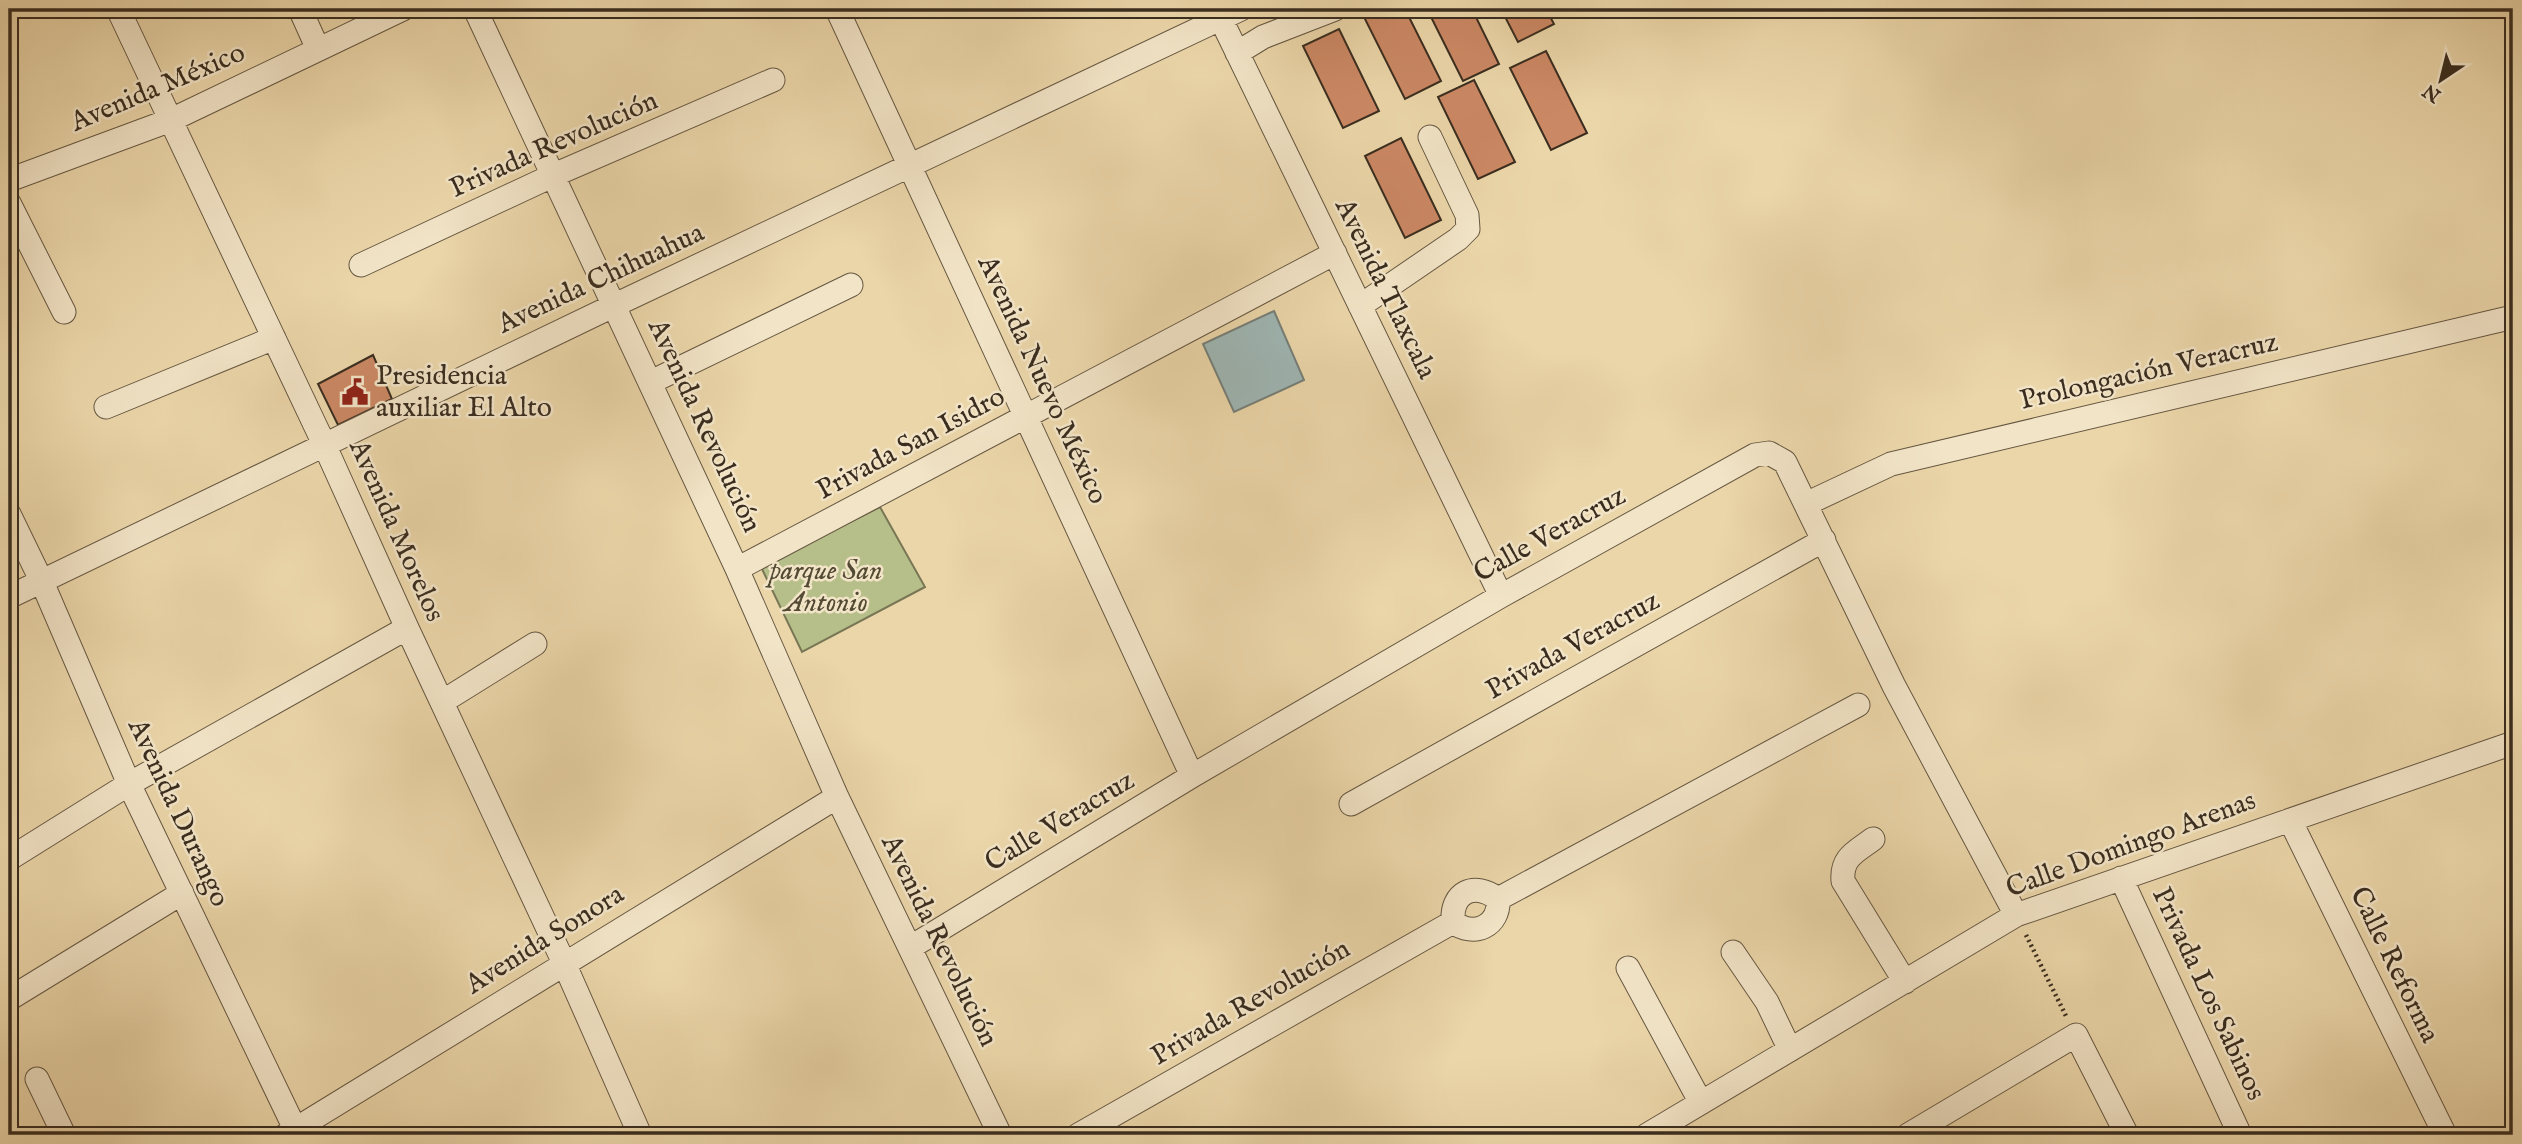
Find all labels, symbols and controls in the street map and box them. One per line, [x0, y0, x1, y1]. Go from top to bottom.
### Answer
street label: Avenida México [65, 36, 250, 141]
north arrow [2406, 46, 2476, 116]
text: N [2418, 77, 2447, 107]
street label: Privada Revolución [445, 83, 663, 207]
street label: Avenida Tlaxcala [1326, 192, 1444, 386]
street label: Avenida Chihuahua [491, 215, 711, 343]
street label: Avenida Nuevo México [969, 249, 1115, 510]
street label: Avenida Revolución [639, 313, 769, 538]
street label: Prolongación Veracruz [2017, 325, 2281, 419]
place label: Presidencia auxiliar El Alto [376, 359, 552, 426]
public building icon: Presidencia auxiliar El Alto [340, 377, 370, 407]
street label: Privada San Isidro [811, 380, 1011, 508]
street label: Avenida Morelos [340, 434, 452, 627]
street label: Calle Veracruz [1468, 479, 1632, 591]
park label: parque San Antonio [765, 554, 882, 621]
street label: Privada Veracruz [1480, 584, 1666, 708]
street label: Avenida Durango [119, 713, 237, 913]
street label: Calle Veracruz [979, 764, 1141, 880]
street label: Calle Domingo Arenas [2001, 784, 2261, 906]
street label: Avenida Revolución [872, 828, 1005, 1053]
street label: Avenida Sonora [458, 877, 632, 1003]
street label: Calle Reforma [2341, 881, 2447, 1050]
street label: Privada Los Sabinos [2143, 882, 2273, 1106]
street label: Privada Revolución [1145, 932, 1357, 1074]

